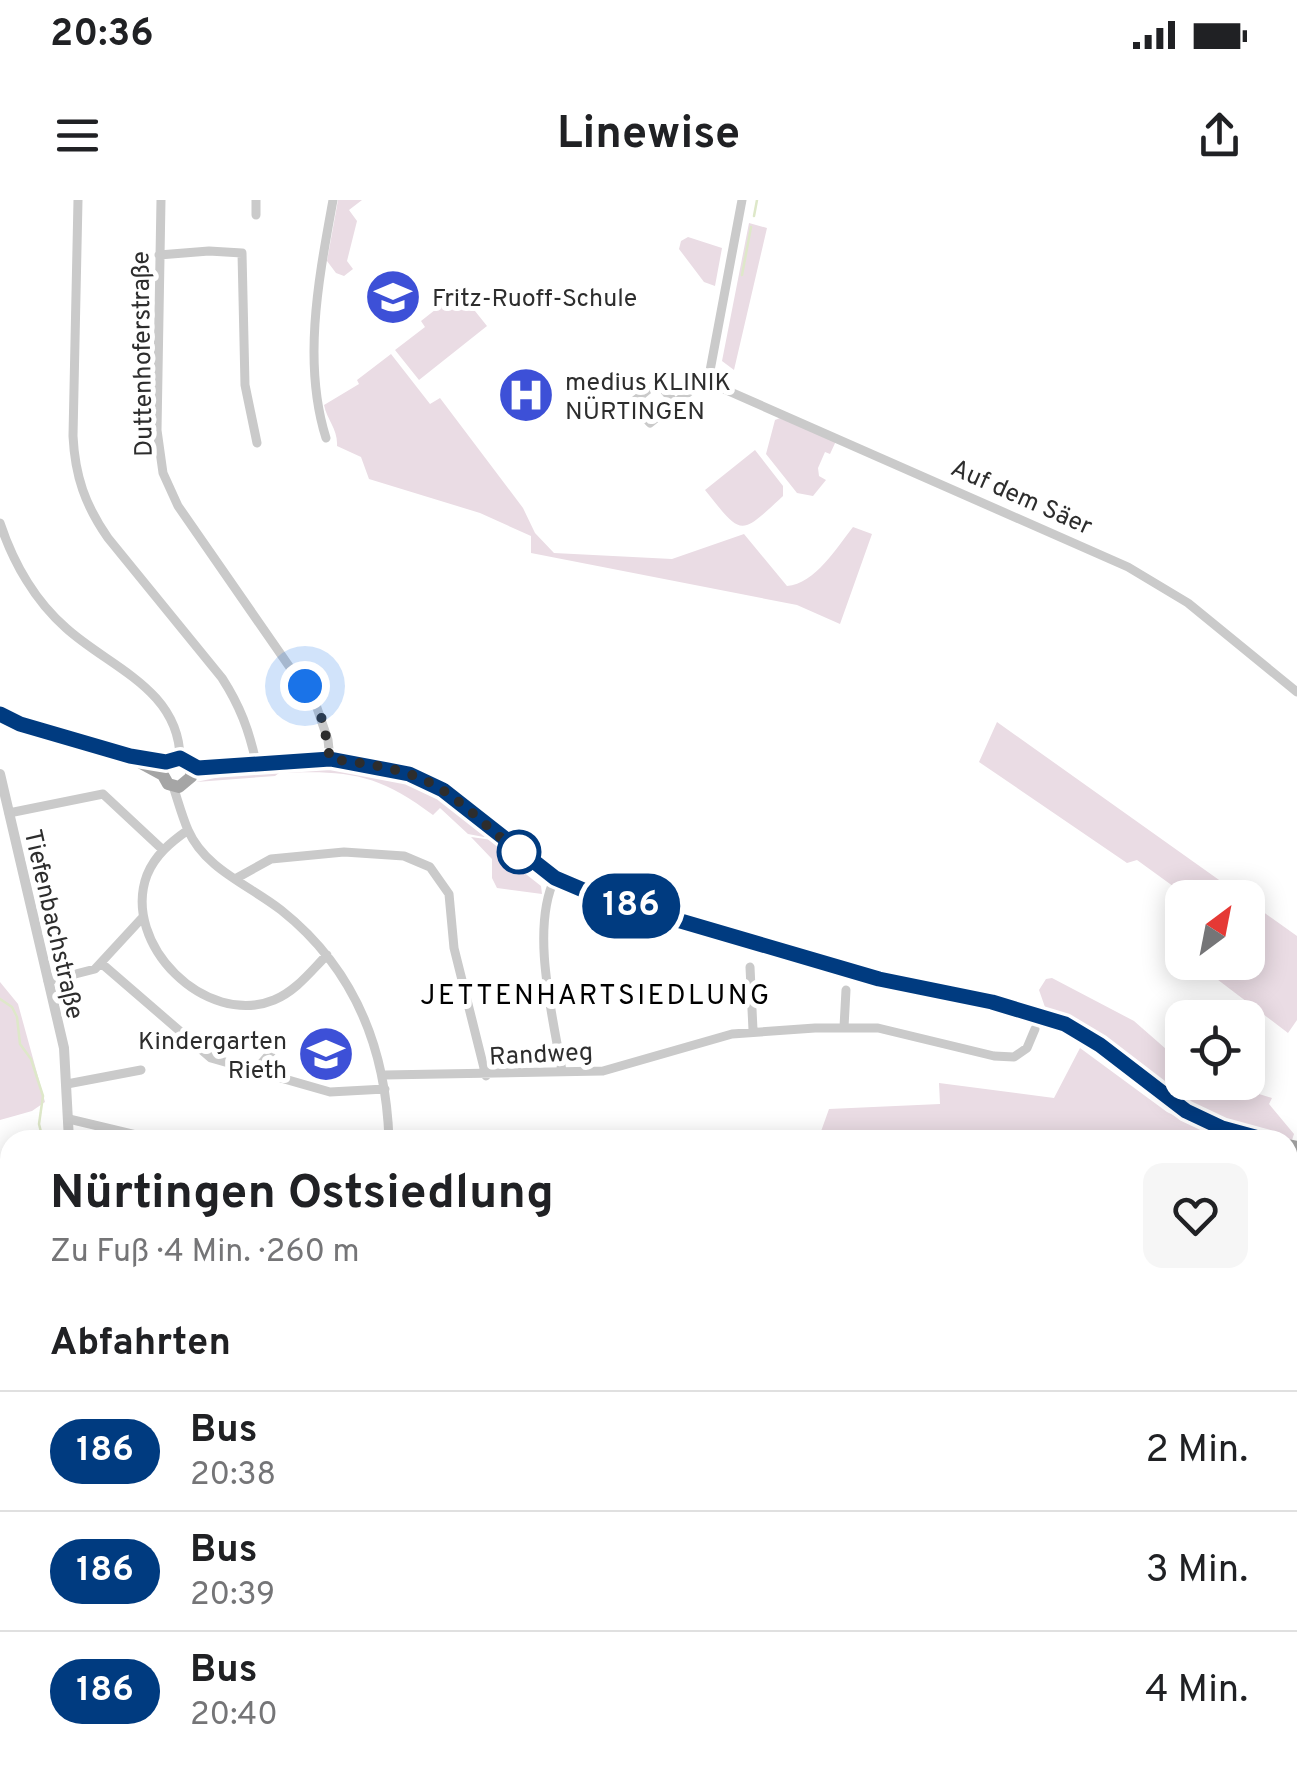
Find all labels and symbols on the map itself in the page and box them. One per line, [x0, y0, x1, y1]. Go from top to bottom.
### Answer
street label: Duttenhoferstraße [126, 251, 162, 457]
school or university icon: Fritz-Ruoff-Schule [363, 267, 423, 327]
place label: Fritz-Ruoff-Schule [432, 284, 637, 316]
hospital icon: medius KLINIK NÜRTINGEN [496, 365, 556, 425]
place label: medius KLINIK NÜRTINGEN [565, 368, 731, 429]
street label: Auf dem Säer [945, 453, 1097, 544]
your location [280, 661, 330, 711]
street label: Tiefenbachstraße [15, 827, 89, 1022]
unlabelled marker [498, 831, 540, 873]
line badge: 186 [574, 874, 688, 938]
north arrow [1165, 880, 1265, 980]
district label: JETTENHARTSIEDLUNG [420, 979, 772, 1015]
school or university icon: Kindergarten Rieth [296, 1024, 356, 1084]
place label: Kindergarten Rieth [138, 1027, 287, 1088]
street label: Randweg [488, 1037, 594, 1075]

